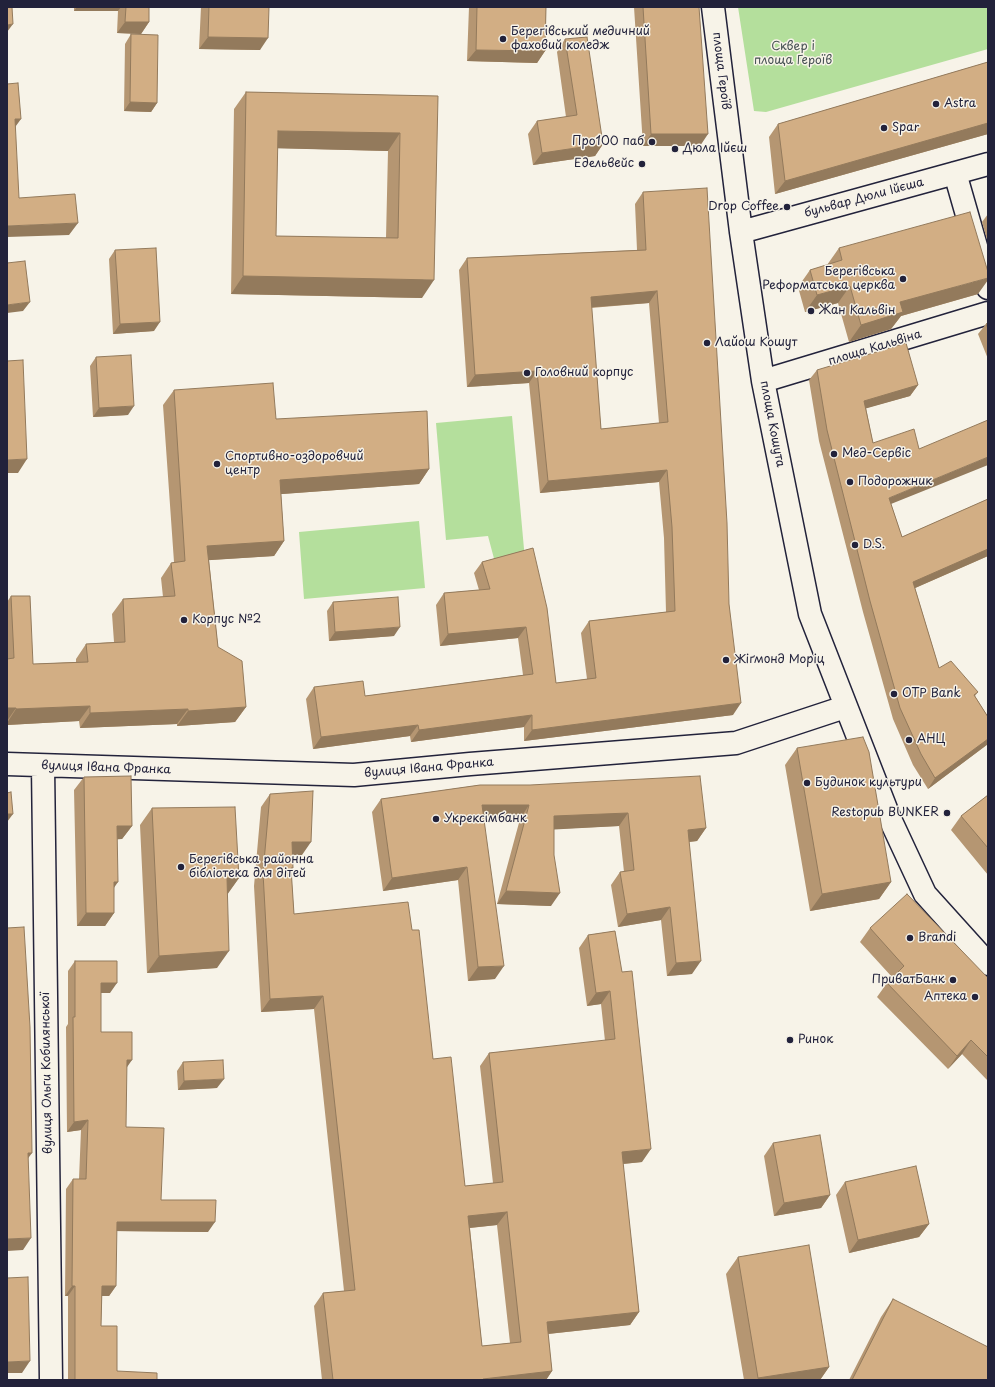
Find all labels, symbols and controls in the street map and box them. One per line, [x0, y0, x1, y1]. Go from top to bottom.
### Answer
place label: Берегівський медичний фаховий коледж [511, 25, 650, 53]
street label: площа Героїв [709, 31, 733, 111]
marker: Берегівський медичний фаховий коледж [498, 34, 508, 44]
park label: Сквер і площа Героїв [754, 40, 832, 68]
place label: Astra [944, 97, 976, 111]
marker: Astra [931, 99, 941, 109]
place label: Spar [892, 121, 919, 135]
marker: Spar [879, 123, 889, 133]
place label: Про100 паб [572, 135, 644, 149]
marker: Про100 паб [647, 137, 657, 147]
place label: Дюла Ійєш [683, 142, 747, 156]
marker: Дюла Ійєш [670, 144, 680, 154]
place label: Едельвейс [574, 157, 634, 171]
marker: Едельвейс [637, 159, 647, 169]
street label: бульвар Дюли Ійєша [803, 175, 925, 221]
place label: Drop Coffee [708, 200, 779, 214]
marker: Drop Coffee [782, 202, 792, 212]
place label: Берегівська Реформатська церква [762, 265, 895, 293]
marker: Берегівська Реформатська церква [898, 274, 908, 284]
place label: Жан Кальвін [819, 304, 895, 318]
marker: Жан Кальвін [806, 306, 816, 316]
street label: площа Кальвіна [827, 327, 923, 369]
place label: Лайош Кошут [715, 336, 797, 350]
marker: Лайош Кошут [702, 338, 712, 348]
place label: Головний корпус [535, 366, 633, 380]
marker: Головний корпус [522, 368, 532, 378]
street label: площа Кошута [757, 379, 787, 469]
place label: Мед-Сервіс [842, 447, 911, 461]
marker: Мед-Сервіс [829, 449, 839, 459]
place label: Спортивно-оздоровчий центр [225, 450, 364, 478]
marker: Спортивно-оздоровчий центр [212, 459, 222, 469]
place label: Подорожник [858, 475, 932, 489]
marker: Подорожник [845, 477, 855, 487]
place label: D.S. [863, 538, 885, 552]
marker: D.S. [850, 540, 860, 550]
place label: Корпус №2 [192, 613, 261, 627]
marker: Корпус №2 [179, 615, 189, 625]
place label: Жіґмонд Моріц [734, 653, 825, 667]
marker: Жіґмонд Моріц [721, 655, 731, 665]
place label: OTP Bank [902, 687, 961, 701]
marker: OTP Bank [889, 689, 899, 699]
place label: АНЦ [917, 733, 946, 747]
marker: АНЦ [904, 735, 914, 745]
street label: вулиця Івана Франка [364, 755, 494, 781]
street label: вулиця Івана Франка [41, 759, 171, 777]
place label: Будинок культури [815, 776, 922, 790]
marker: Будинок культури [802, 778, 812, 788]
place label: Restopub BUNKER [831, 806, 939, 820]
marker: Restopub BUNKER [942, 808, 952, 818]
place label: Укрексімбанк [444, 812, 527, 826]
marker: Укрексімбанк [431, 814, 441, 824]
place label: Берегівська районна бібліотека для дітей [189, 853, 313, 881]
marker: Берегівська районна бібліотека для дітей [176, 862, 186, 872]
place label: Brandi [918, 931, 956, 945]
marker: Brandi [905, 933, 915, 943]
place label: ПриватБанк [872, 973, 945, 987]
marker: ПриватБанк [948, 975, 958, 985]
place label: Аптека [924, 990, 967, 1004]
street label: вулиця Ольги Кобилянської [38, 992, 56, 1154]
marker: Аптека [970, 992, 980, 1002]
place label: Ринок [798, 1033, 833, 1047]
marker: Ринок [785, 1035, 795, 1045]

